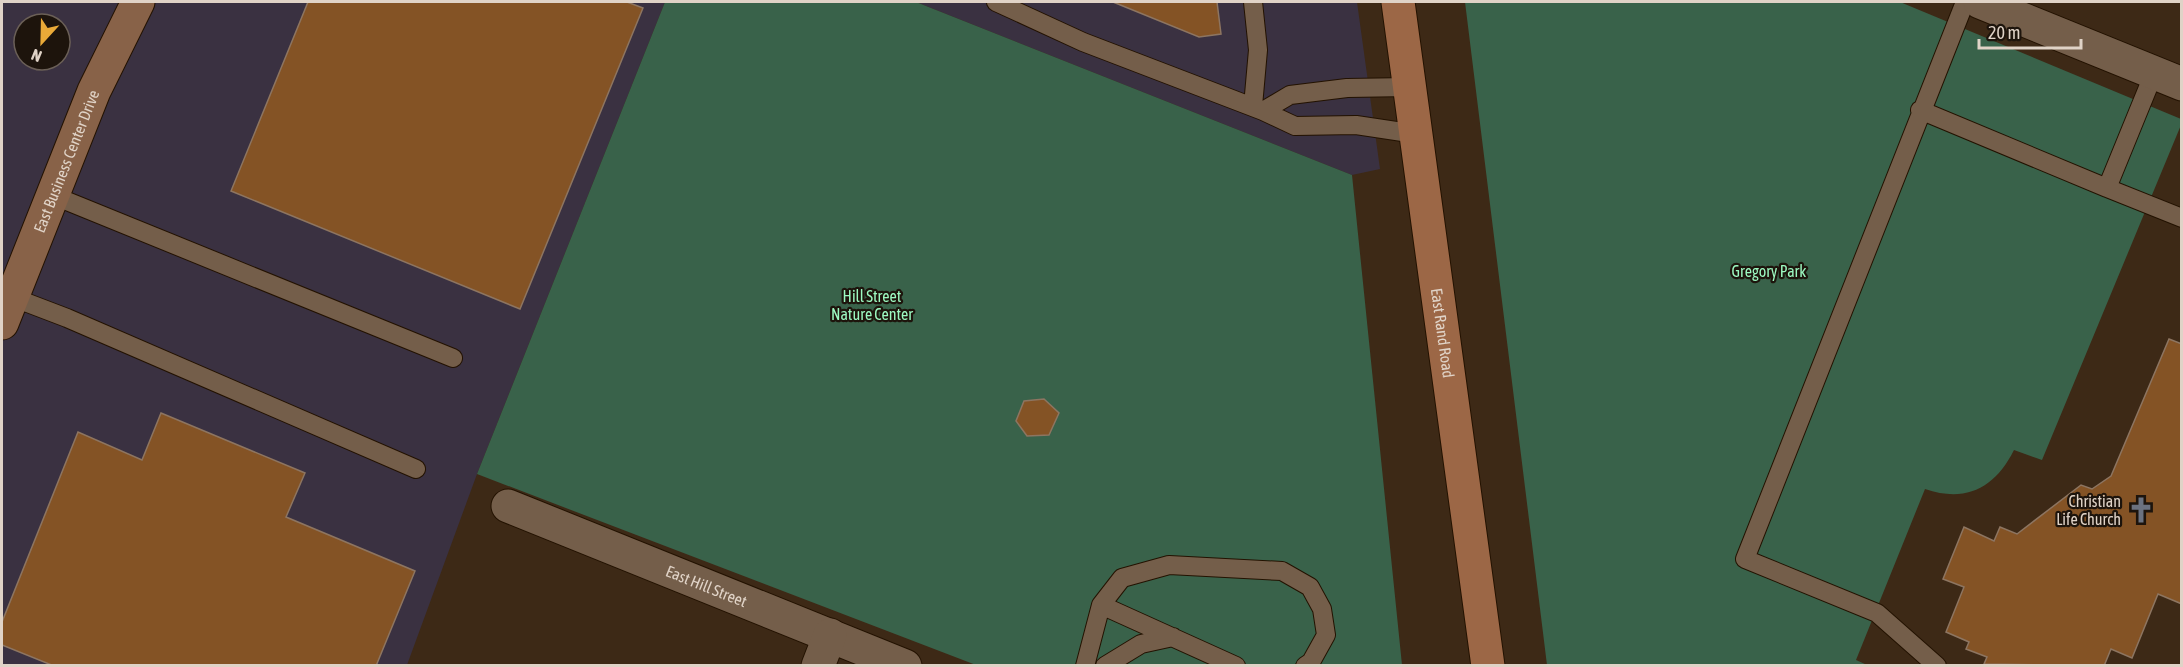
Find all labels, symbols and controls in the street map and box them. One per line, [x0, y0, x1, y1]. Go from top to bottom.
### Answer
north arrow [12, 12, 72, 72]
scale bar [1979, 12, 2081, 50]
text: 20 m [1988, 22, 2020, 43]
text: N [29, 46, 44, 66]
street label: East Business Center Drive [30, 87, 103, 235]
park label: Gregory Park [1732, 262, 1806, 281]
park label: Hill Street Nature Center [831, 287, 913, 323]
street label: East Rand Road [1428, 287, 1458, 379]
place label: Christian Life Church [2056, 492, 2121, 528]
church icon: Christian Life Church [2126, 495, 2156, 525]
street label: East Hill Street [663, 562, 750, 610]

